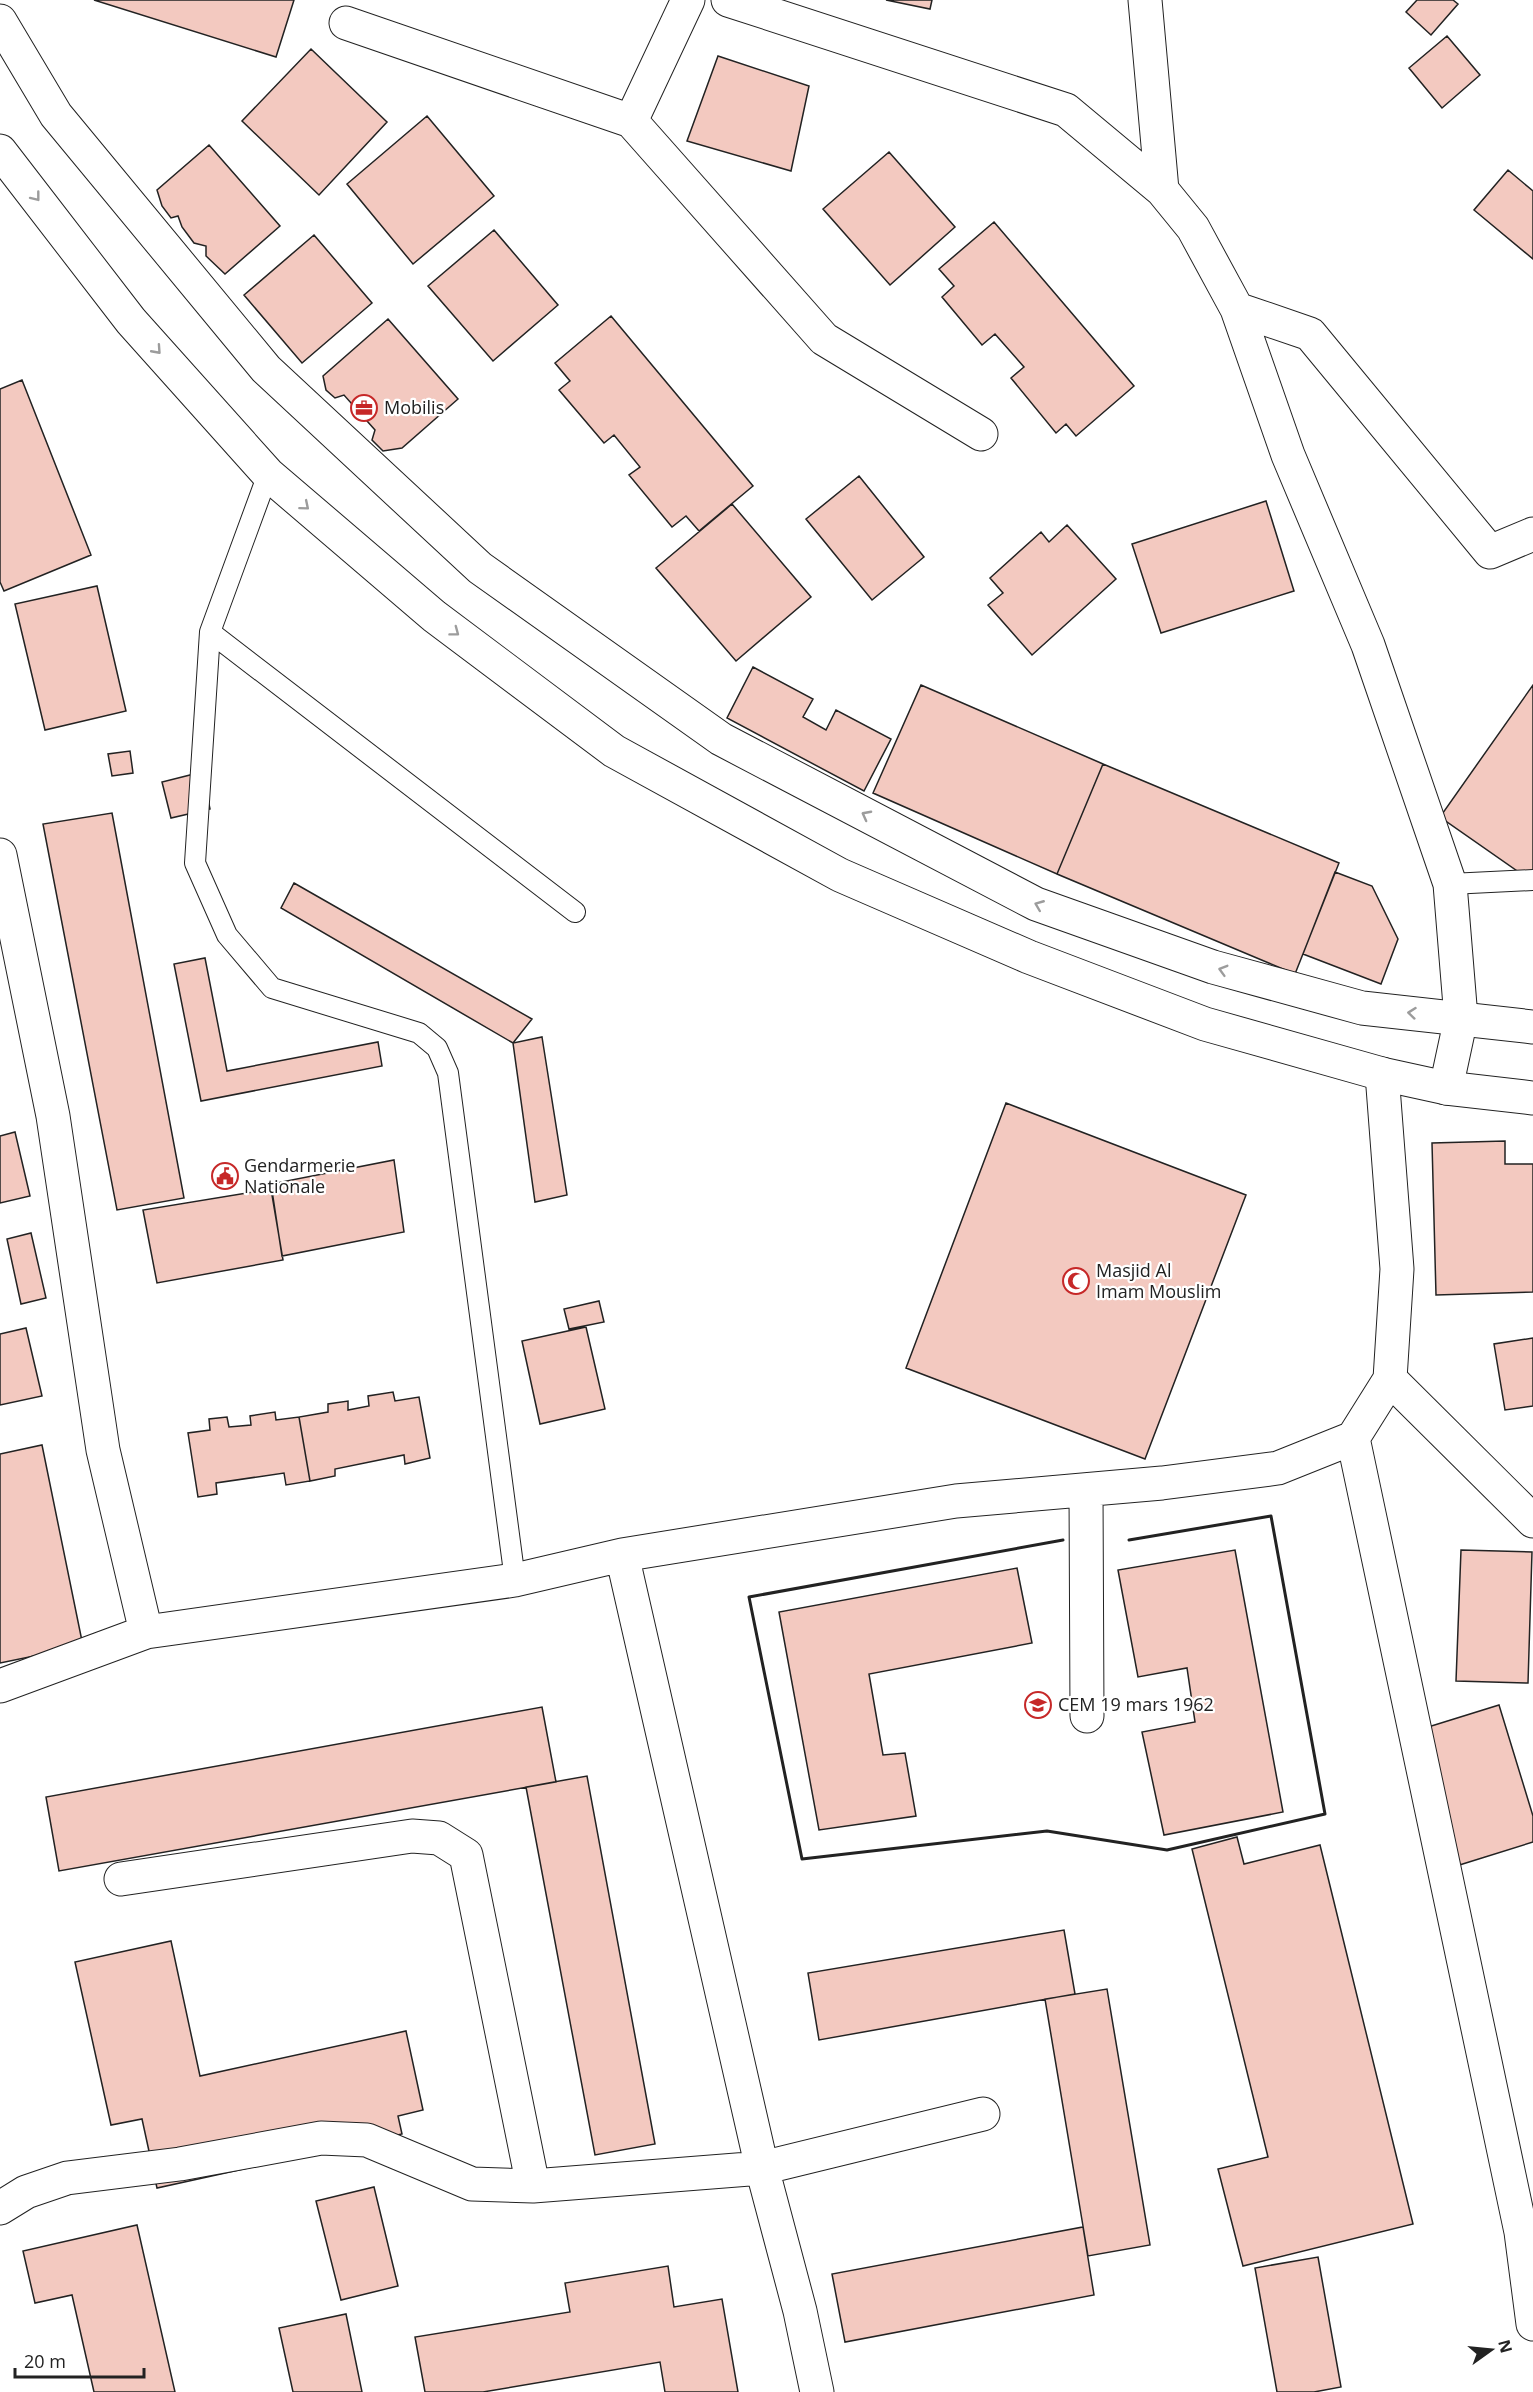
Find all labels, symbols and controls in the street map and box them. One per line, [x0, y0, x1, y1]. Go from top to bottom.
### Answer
one-way arrow [28, 191, 39, 202]
one-way arrow [150, 343, 161, 354]
office icon: Mobilis [349, 393, 379, 423]
place label: Mobilis [384, 395, 444, 419]
one-way arrow [298, 499, 309, 510]
one-way arrow [448, 624, 459, 635]
one-way arrow [862, 811, 872, 822]
one-way arrow [1034, 900, 1045, 912]
one-way arrow [1218, 964, 1228, 977]
one-way arrow [1408, 1007, 1417, 1020]
place label: Gendarmerie Nationale [244, 1153, 355, 1198]
public building icon: Gendarmerie Nationale [210, 1161, 240, 1191]
place label: Masjid Al Imam Mouslim [1096, 1258, 1221, 1303]
mosque icon: Masjid Al Imam Mouslim [1061, 1266, 1091, 1296]
school or university icon: CEM 19 mars 1962 [1023, 1690, 1053, 1720]
place label: CEM 19 mars 1962 [1058, 1692, 1214, 1716]
north arrow [1461, 2320, 1521, 2380]
text: N [1493, 2337, 1518, 2355]
scale bar [15, 2341, 144, 2379]
text: 20 m [24, 2349, 66, 2373]

